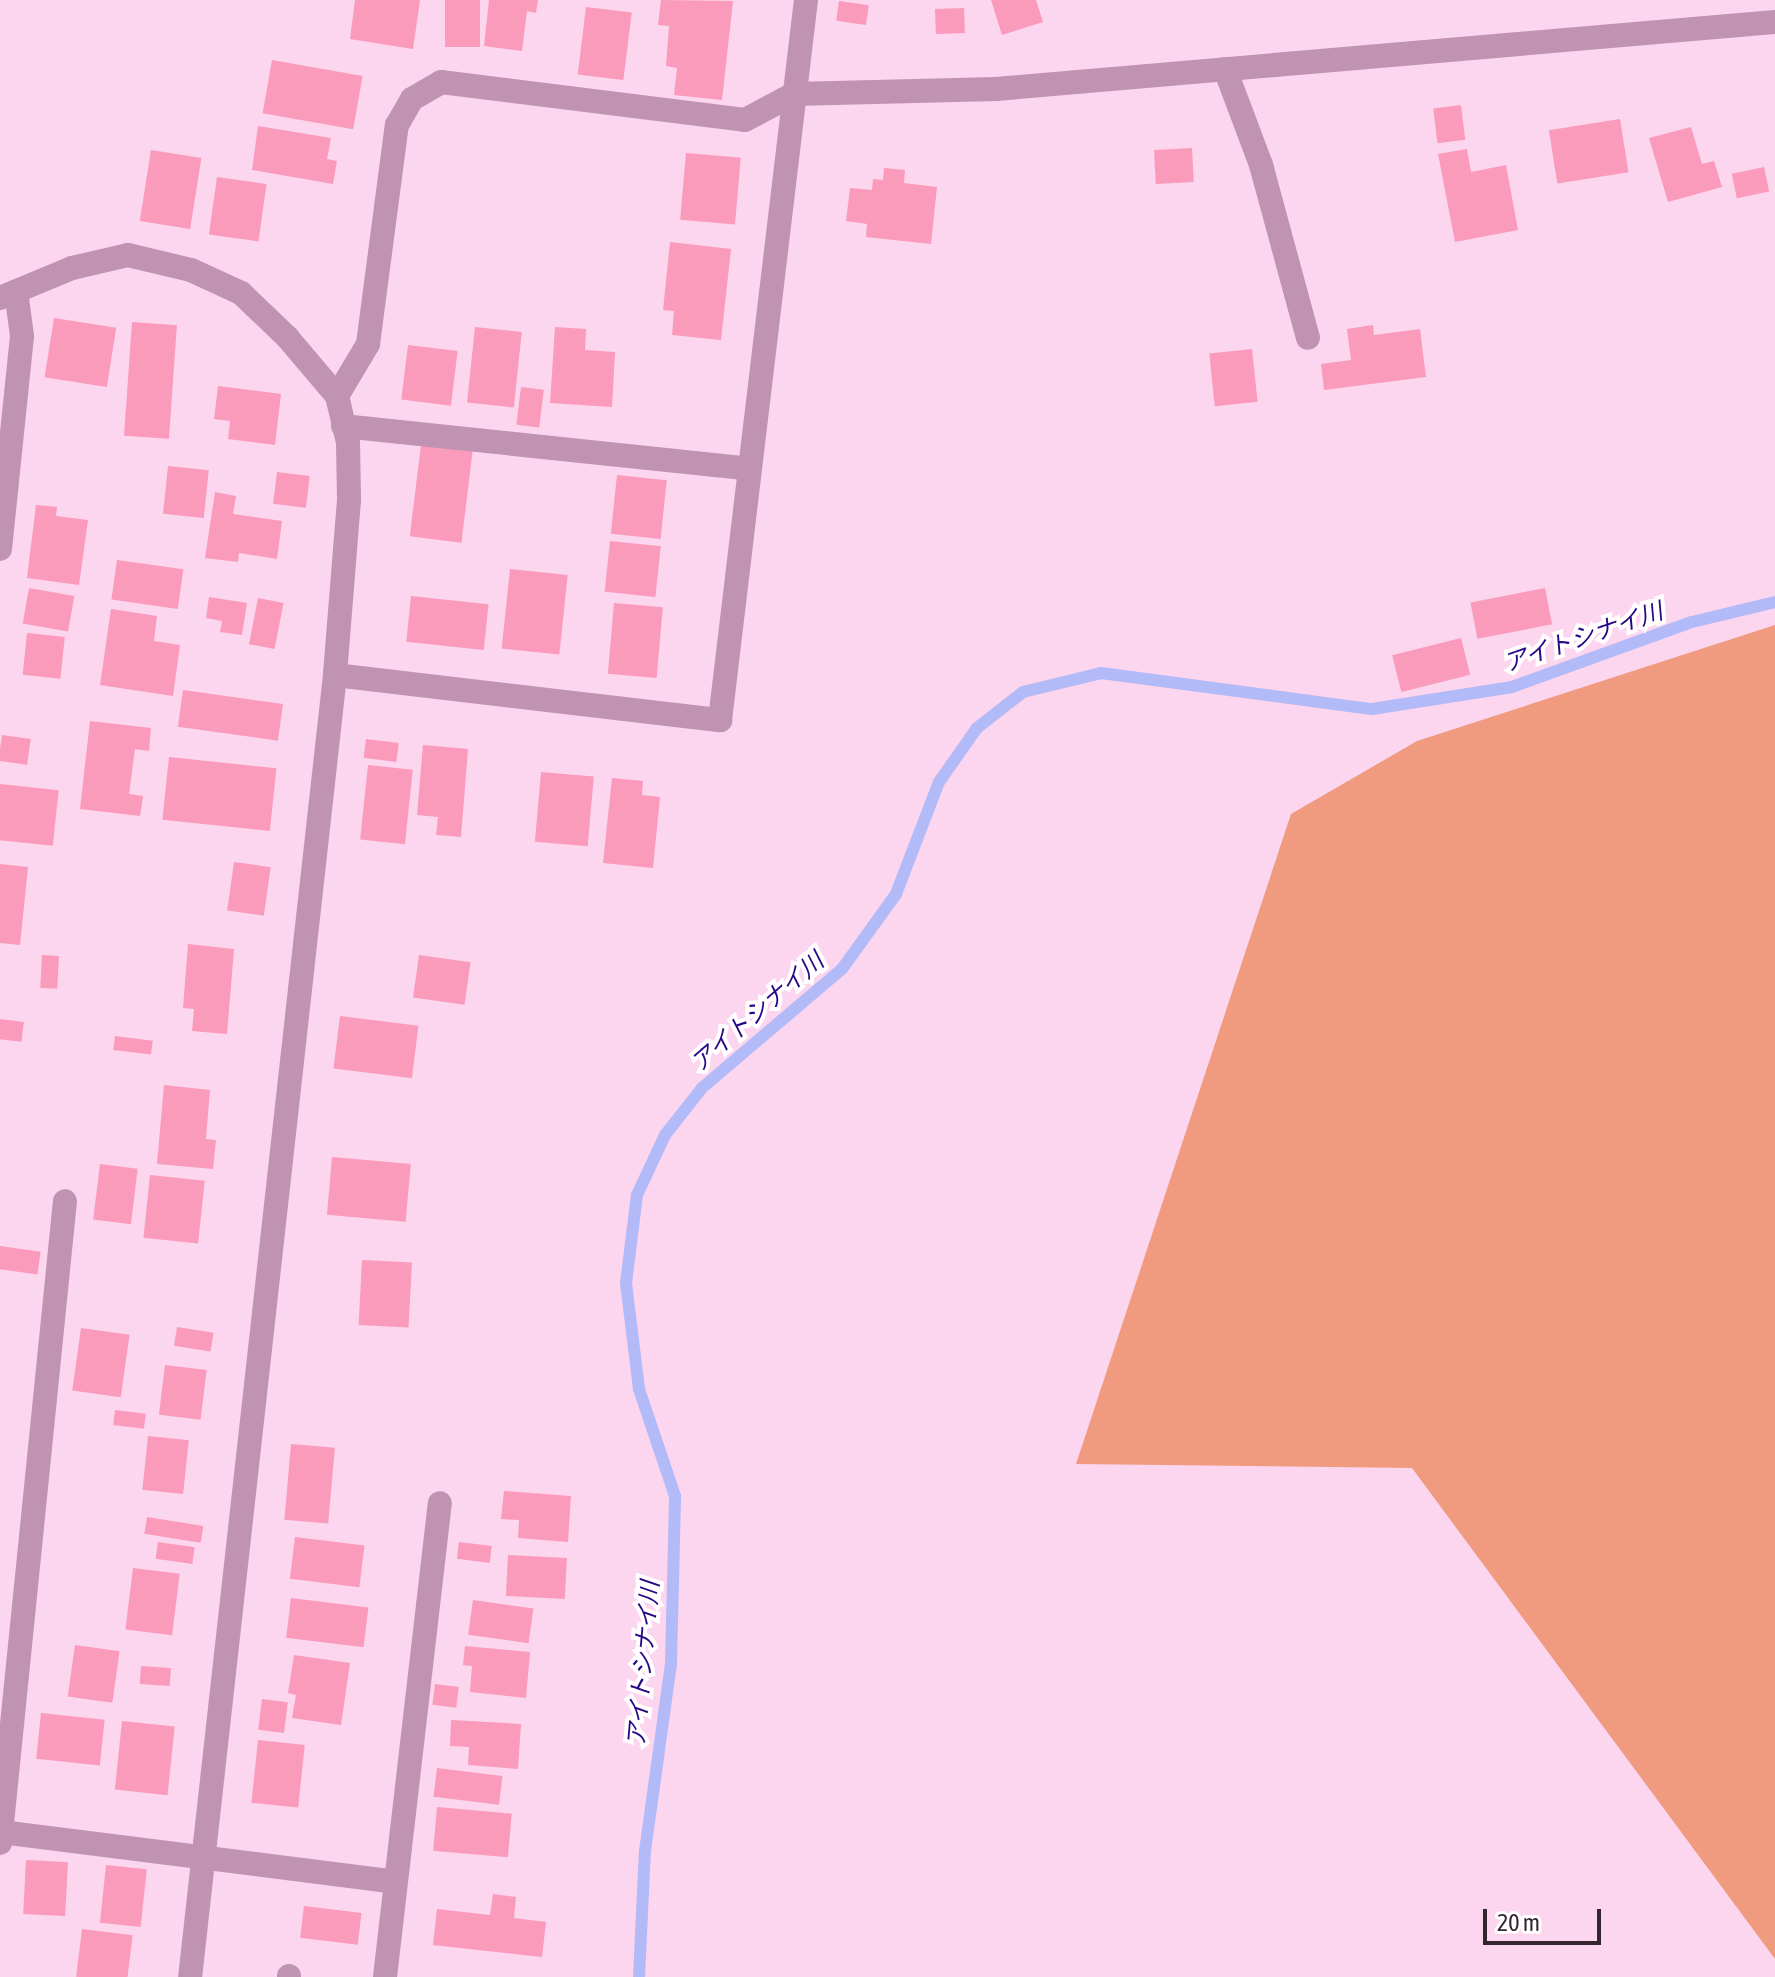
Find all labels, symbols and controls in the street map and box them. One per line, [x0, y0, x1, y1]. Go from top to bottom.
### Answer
water label: アイトシナイ川 [1499, 596, 1667, 678]
water label: アイトシナイ川 [684, 946, 830, 1078]
water label: アイトシナイ川 [621, 1579, 665, 1749]
scale bar [1487, 1893, 1605, 1943]
text: 20 m [1497, 1909, 1540, 1936]

